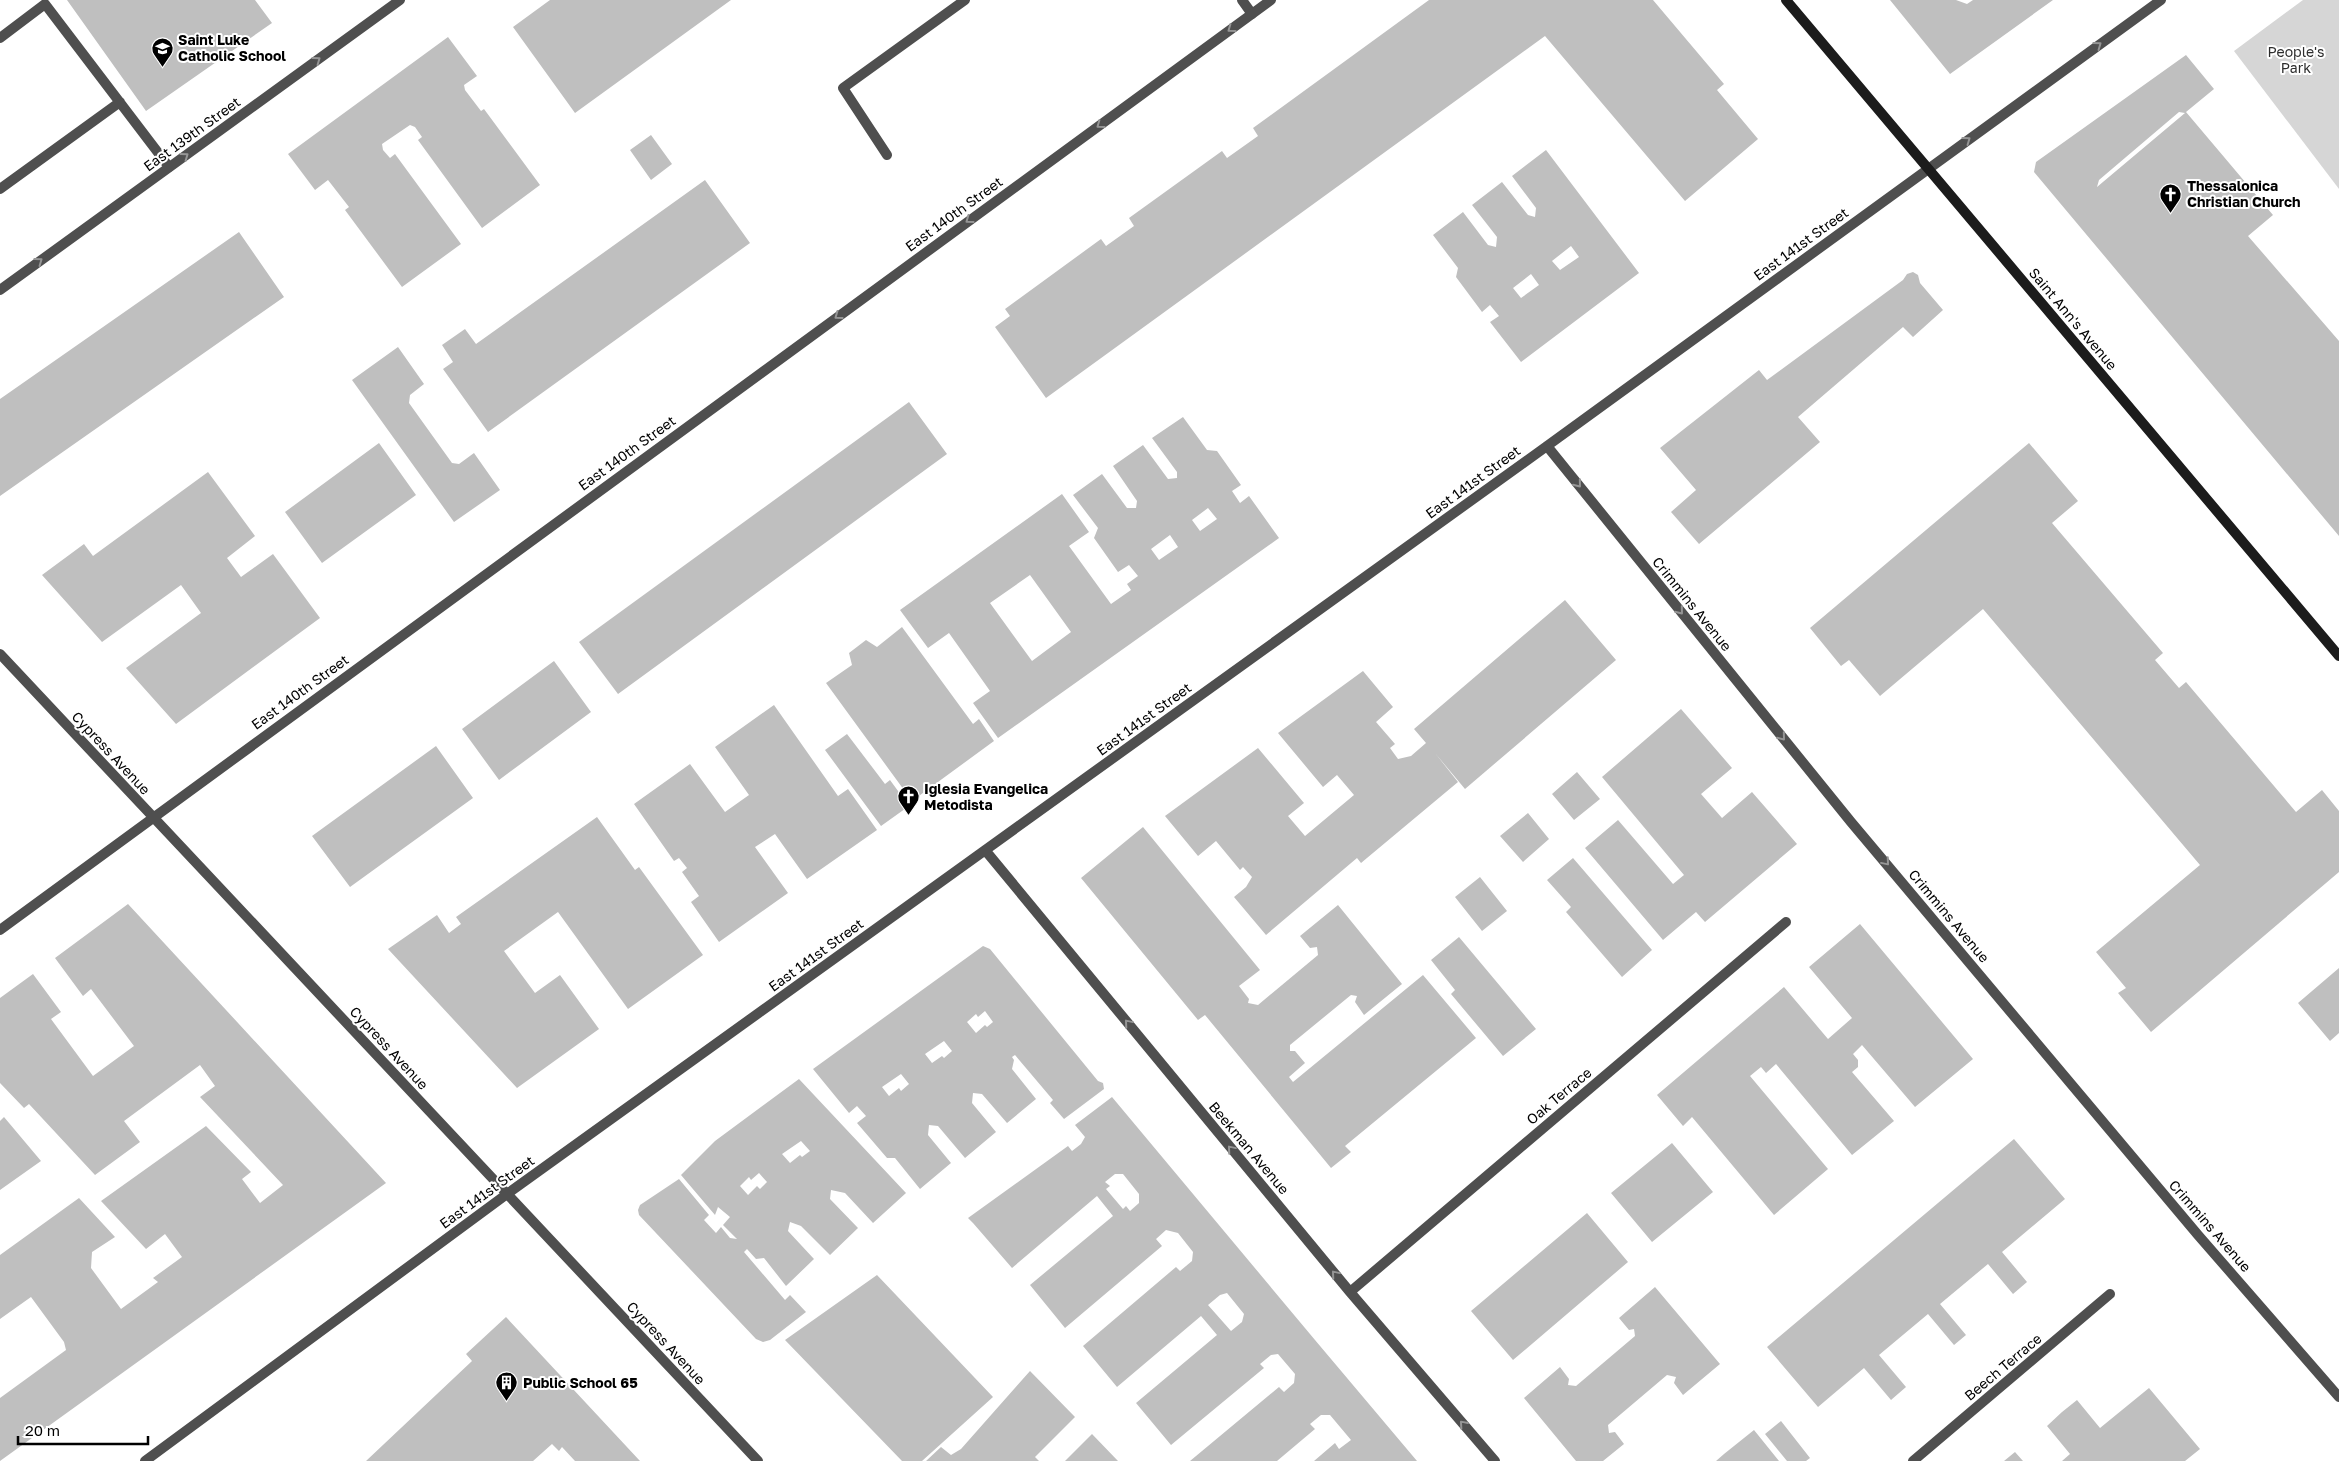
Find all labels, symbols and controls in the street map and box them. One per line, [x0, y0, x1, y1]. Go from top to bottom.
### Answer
one-way arrow [1228, 23, 1237, 32]
place label: Saint Luke Catholic School [178, 31, 286, 64]
school or university icon: Saint Luke Catholic School [150, 36, 174, 67]
one-way arrow [2092, 42, 2102, 51]
park label: People's Park [2268, 43, 2324, 76]
one-way arrow [311, 57, 321, 66]
street label: East 139th Street [140, 93, 243, 174]
one-way arrow [1097, 119, 1106, 127]
one-way arrow [1961, 137, 1970, 146]
one-way arrow [179, 153, 188, 161]
street label: East 140th Street [902, 173, 1006, 255]
place label: Thessalonica Christian Church [2187, 177, 2301, 210]
church icon: Thessalonica Christian Church [2159, 182, 2183, 213]
street label: East 141st Street [1750, 204, 1851, 284]
one-way arrow [966, 215, 975, 223]
one-way arrow [34, 258, 43, 267]
street label: Saint Ann's Avenue [2026, 264, 2121, 373]
one-way arrow [834, 310, 844, 319]
street label: East 140th Street [575, 412, 679, 494]
street label: East 141st Street [1422, 442, 1523, 522]
one-way arrow [1572, 479, 1581, 488]
street label: Crimmins Avenue [1649, 553, 1736, 654]
one-way arrow [1674, 605, 1683, 614]
street label: East 140th Street [248, 651, 352, 733]
street label: East 141st Street [1093, 679, 1194, 759]
street label: Cypress Avenue [69, 708, 154, 798]
one-way arrow [1777, 731, 1785, 740]
place label: Iglesia Evangelica Metodista [924, 780, 1048, 813]
church icon: Iglesia Evangelica Metodista [896, 785, 920, 816]
one-way arrow [1880, 856, 1888, 865]
street label: Crimmins Avenue [1906, 866, 1993, 966]
street label: East 141st Street [765, 915, 866, 995]
street label: Cypress Avenue [347, 1003, 432, 1093]
one-way arrow [1124, 1020, 1133, 1029]
street label: Oak Terrace [1523, 1063, 1595, 1128]
street label: Beekman Avenue [1206, 1098, 1293, 1197]
one-way arrow [1228, 1145, 1237, 1154]
street label: East 141st Street [436, 1152, 537, 1232]
street label: Crimmins Avenue [2166, 1176, 2255, 1275]
one-way arrow [1332, 1271, 1340, 1280]
street label: Cypress Avenue [624, 1298, 709, 1388]
street label: Beech Terrace [1961, 1329, 2045, 1404]
building icon: Public School 65 [495, 1371, 519, 1402]
place label: Public School 65 [523, 1374, 638, 1391]
scale bar [18, 1414, 148, 1446]
text: 20 m [25, 1421, 60, 1439]
one-way arrow [1460, 1421, 1469, 1430]

